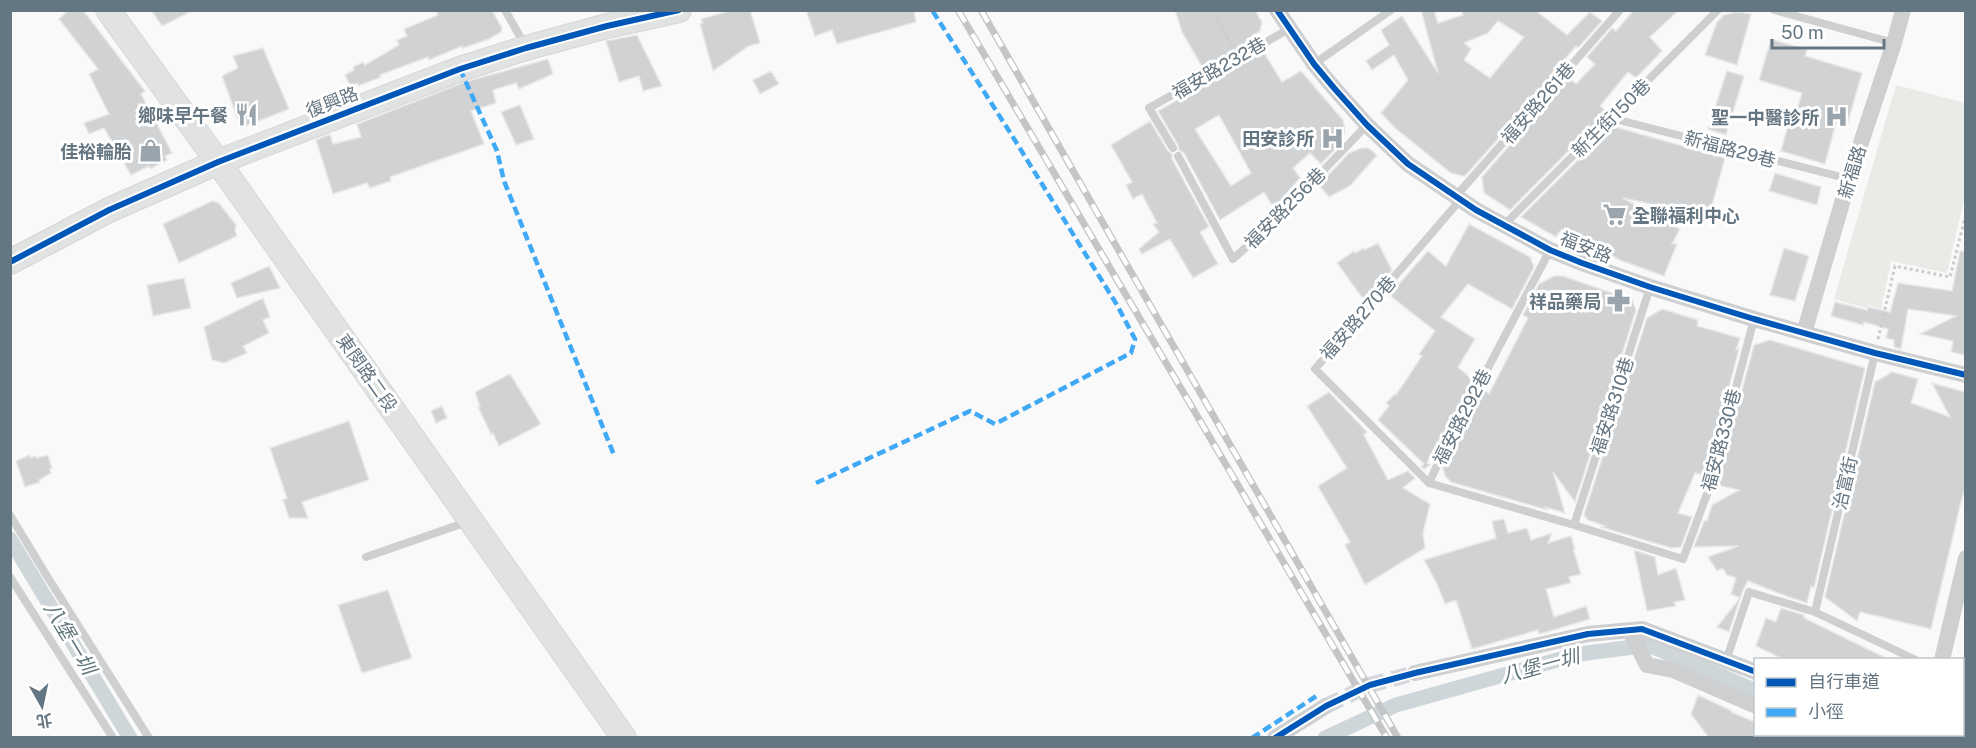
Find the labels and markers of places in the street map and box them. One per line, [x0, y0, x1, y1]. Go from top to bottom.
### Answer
restaurant icon: 鄉味早午餐 [233, 102, 259, 128]
hospital icon: 聖一中醫診所 [1824, 104, 1850, 130]
place label: 鄉味早午餐 [138, 105, 228, 126]
place label: 聖一中醫診所 [1711, 107, 1819, 128]
hospital icon: 田安診所 [1319, 125, 1345, 151]
place label: 田安診所 [1242, 128, 1314, 149]
shop icon: 佳裕輪胎 [137, 138, 163, 164]
place label: 佳裕輪胎 [60, 141, 132, 162]
supermarket icon: 全聯福利中心 [1601, 202, 1627, 228]
place label: 全聯福利中心 [1632, 205, 1740, 226]
pharmacy icon: 祥品藥局 [1606, 288, 1632, 314]
place label: 祥品藥局 [1529, 291, 1601, 312]

